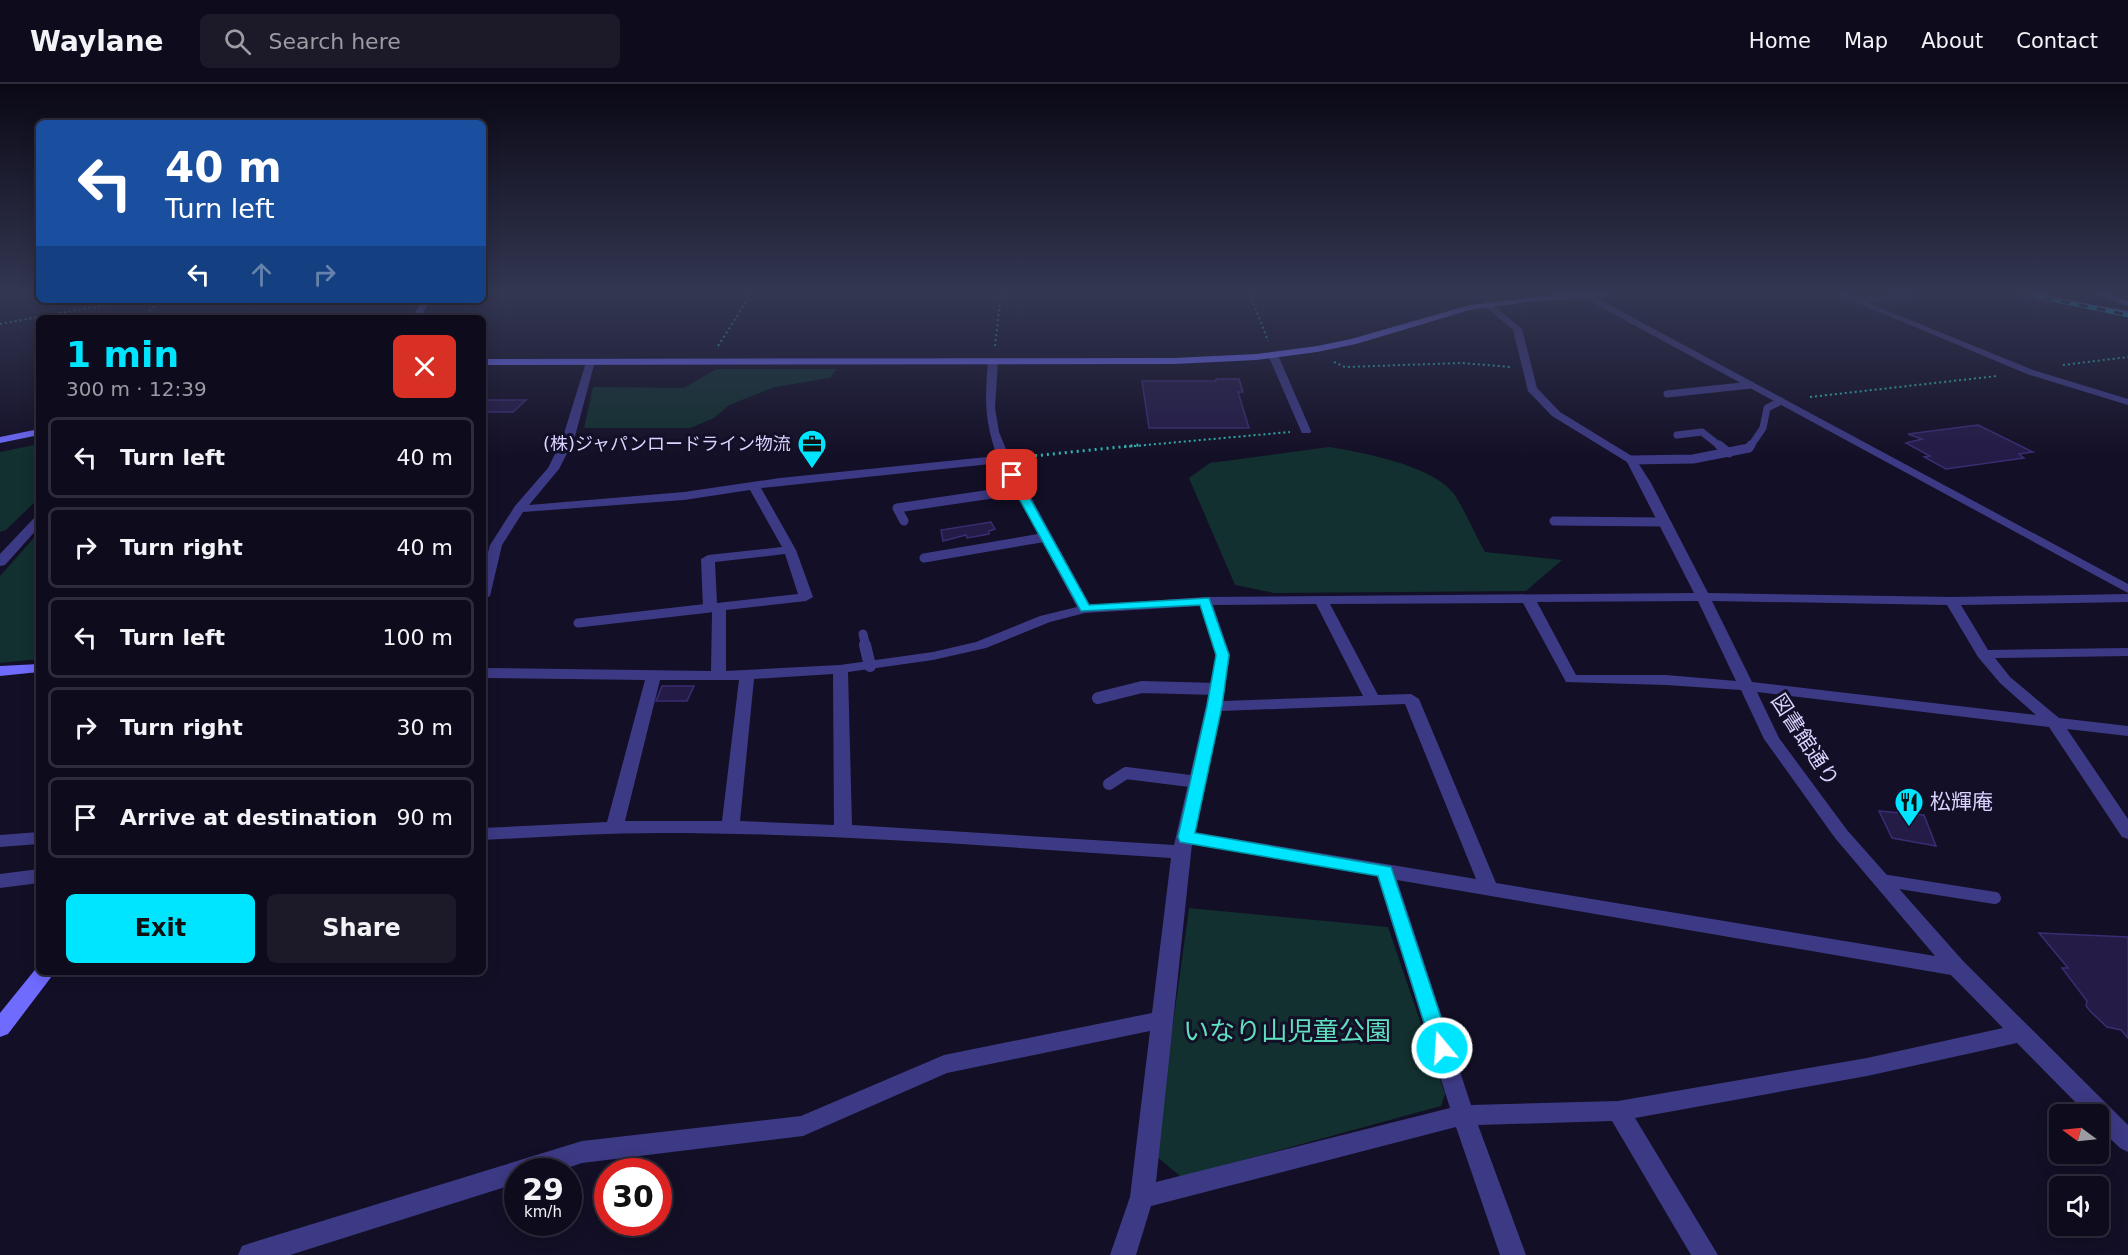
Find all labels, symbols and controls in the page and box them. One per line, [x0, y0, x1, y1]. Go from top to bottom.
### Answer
search box [200, 14, 620, 68]
text: Waylane [30, 25, 164, 58]
icon: search [221, 25, 254, 58]
text: Search here [269, 29, 401, 54]
text: Home [1749, 29, 1811, 53]
text: Map [1844, 29, 1888, 53]
text: About [1921, 29, 1983, 53]
text: Contact [2016, 29, 2098, 53]
text: 40 m [165, 143, 282, 192]
icon: left [66, 144, 144, 222]
text: Turn left [165, 193, 275, 224]
icon: left [182, 258, 215, 291]
icon: ahead [245, 258, 278, 291]
icon: right [308, 258, 341, 291]
text: 1 min [66, 334, 179, 375]
button: close [393, 335, 456, 398]
text: 300 m · 12:39 [66, 377, 207, 401]
office icon: (株)ジャパンロードライン物流 [796, 428, 828, 470]
place label: (株)ジャパンロードライン物流 [543, 433, 791, 454]
icon: left [69, 441, 102, 474]
text: Turn left [120, 445, 225, 470]
text: 40 m [397, 445, 453, 470]
pin [986, 449, 1037, 500]
icon: arrive [995, 458, 1028, 491]
icon: right [69, 531, 102, 564]
text: Turn right [120, 535, 243, 560]
text: 40 m [397, 535, 453, 560]
icon: left [69, 621, 102, 654]
text: Turn left [120, 625, 225, 650]
text: 100 m [383, 625, 453, 650]
street label: 図書館通り [1766, 689, 1844, 791]
icon: right [69, 711, 102, 744]
text: Turn right [120, 715, 243, 740]
text: 30 m [397, 715, 453, 740]
restaurant icon: 松輝庵 [1893, 786, 1925, 828]
place label: 松輝庵 [1930, 790, 1993, 814]
icon: arrive [69, 801, 102, 834]
text: Arrive at destination [120, 805, 377, 830]
text: 90 m [397, 805, 453, 830]
button: Exit [66, 894, 255, 963]
button: Share [267, 894, 456, 963]
park label: いなり山児童公園 [1183, 1016, 1391, 1046]
position arrow [1410, 1016, 1474, 1080]
north arrow [2049, 1104, 2109, 1164]
map controls [2049, 1104, 2109, 1236]
speed limit sign: 30 [594, 1158, 672, 1236]
text: 29 [522, 1172, 564, 1207]
button: sound [2049, 1176, 2109, 1236]
text: km/h [524, 1203, 562, 1221]

